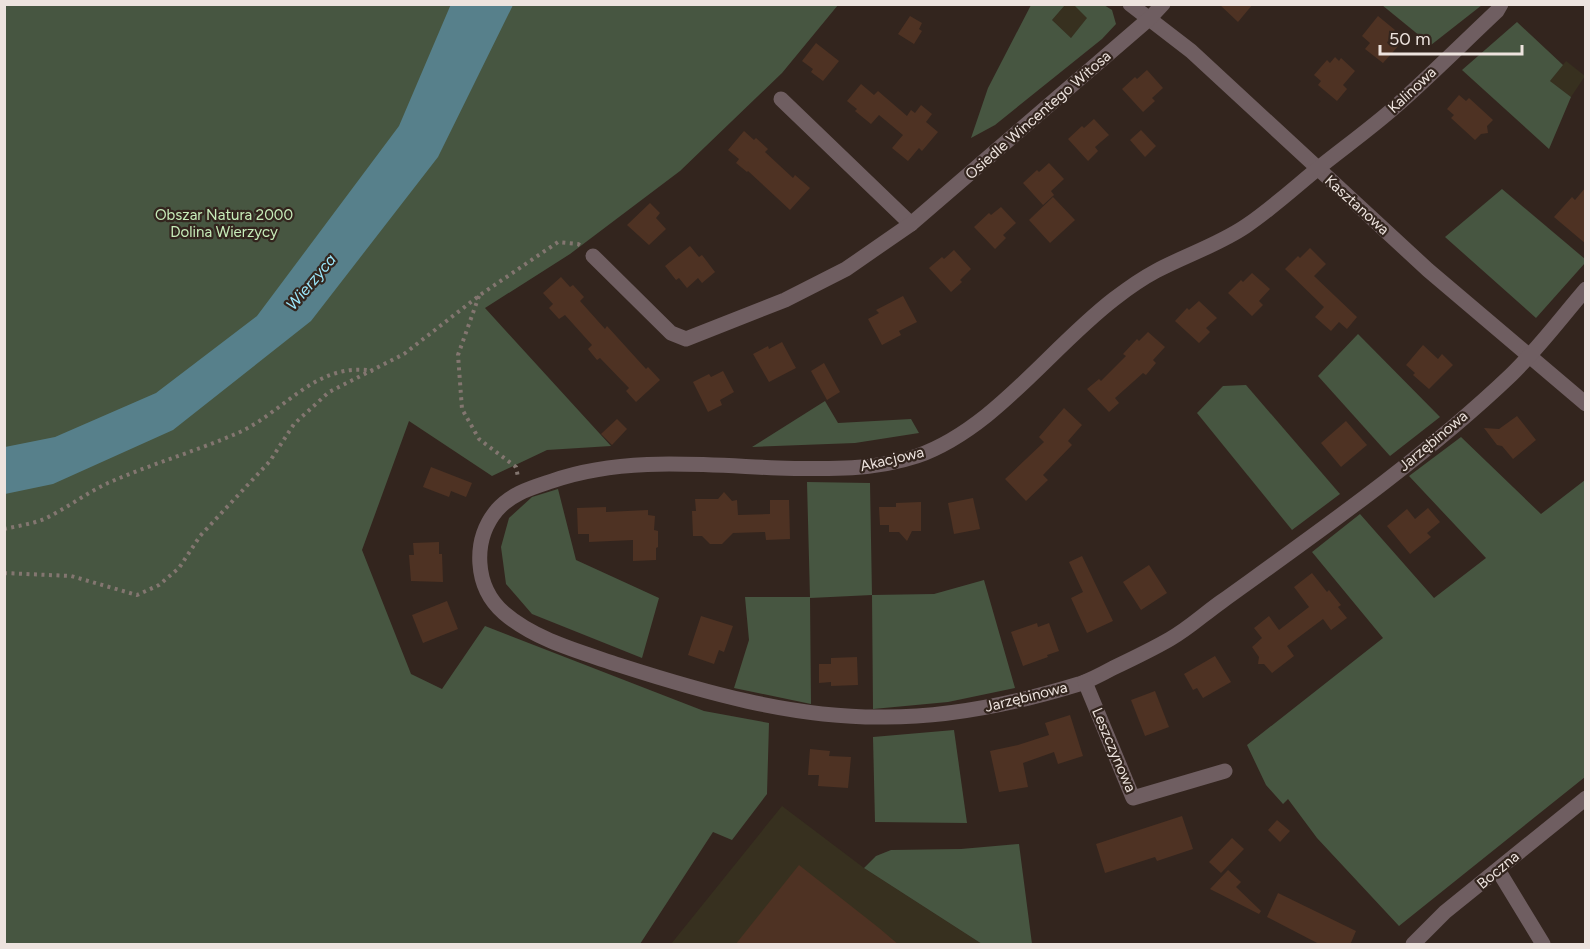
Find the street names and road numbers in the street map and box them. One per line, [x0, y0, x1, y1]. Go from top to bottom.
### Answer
street label: Osiedle Wincentego Witosa [961, 47, 1115, 183]
street label: Kalinowa [1384, 63, 1440, 117]
street label: Kasztanowa [1321, 171, 1393, 239]
street label: Jarzębinowa [1395, 407, 1471, 475]
street label: Akacjowa [858, 443, 926, 475]
street label: Jarzębinowa [983, 678, 1069, 716]
street label: Leszczynowa [1088, 705, 1140, 795]
street label: Boczna [1473, 847, 1523, 893]

